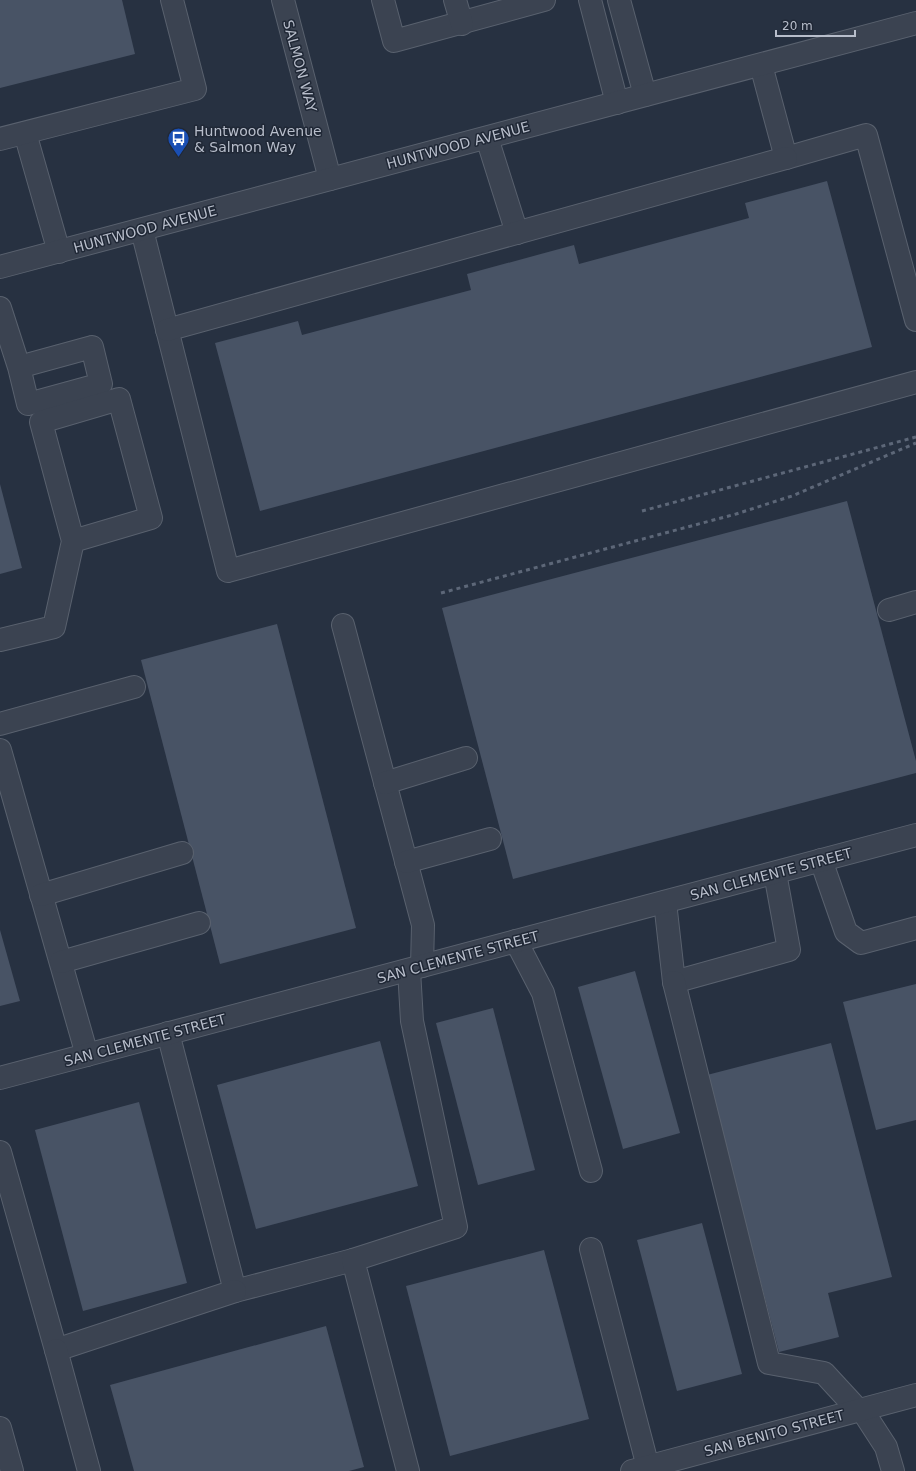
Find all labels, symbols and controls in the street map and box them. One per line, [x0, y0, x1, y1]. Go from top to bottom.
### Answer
scale bar [776, 12, 855, 38]
street label: SALMON WAY [280, 18, 320, 114]
text: 20 m [782, 19, 813, 33]
street label: HUNTWOOD AVENUE [385, 118, 531, 172]
place label: Huntwood Avenue & Salmon Way [194, 123, 322, 155]
bus stop icon: Huntwood Avenue & Salmon Way [166, 126, 192, 159]
street label: HUNTWOOD AVENUE [72, 202, 218, 256]
street label: SAN CLEMENTE STREET [688, 845, 854, 903]
street label: SAN CLEMENTE STREET [375, 928, 541, 986]
street label: SAN CLEMENTE STREET [62, 1011, 228, 1069]
street label: SAN BENITO STREET [702, 1407, 846, 1459]

